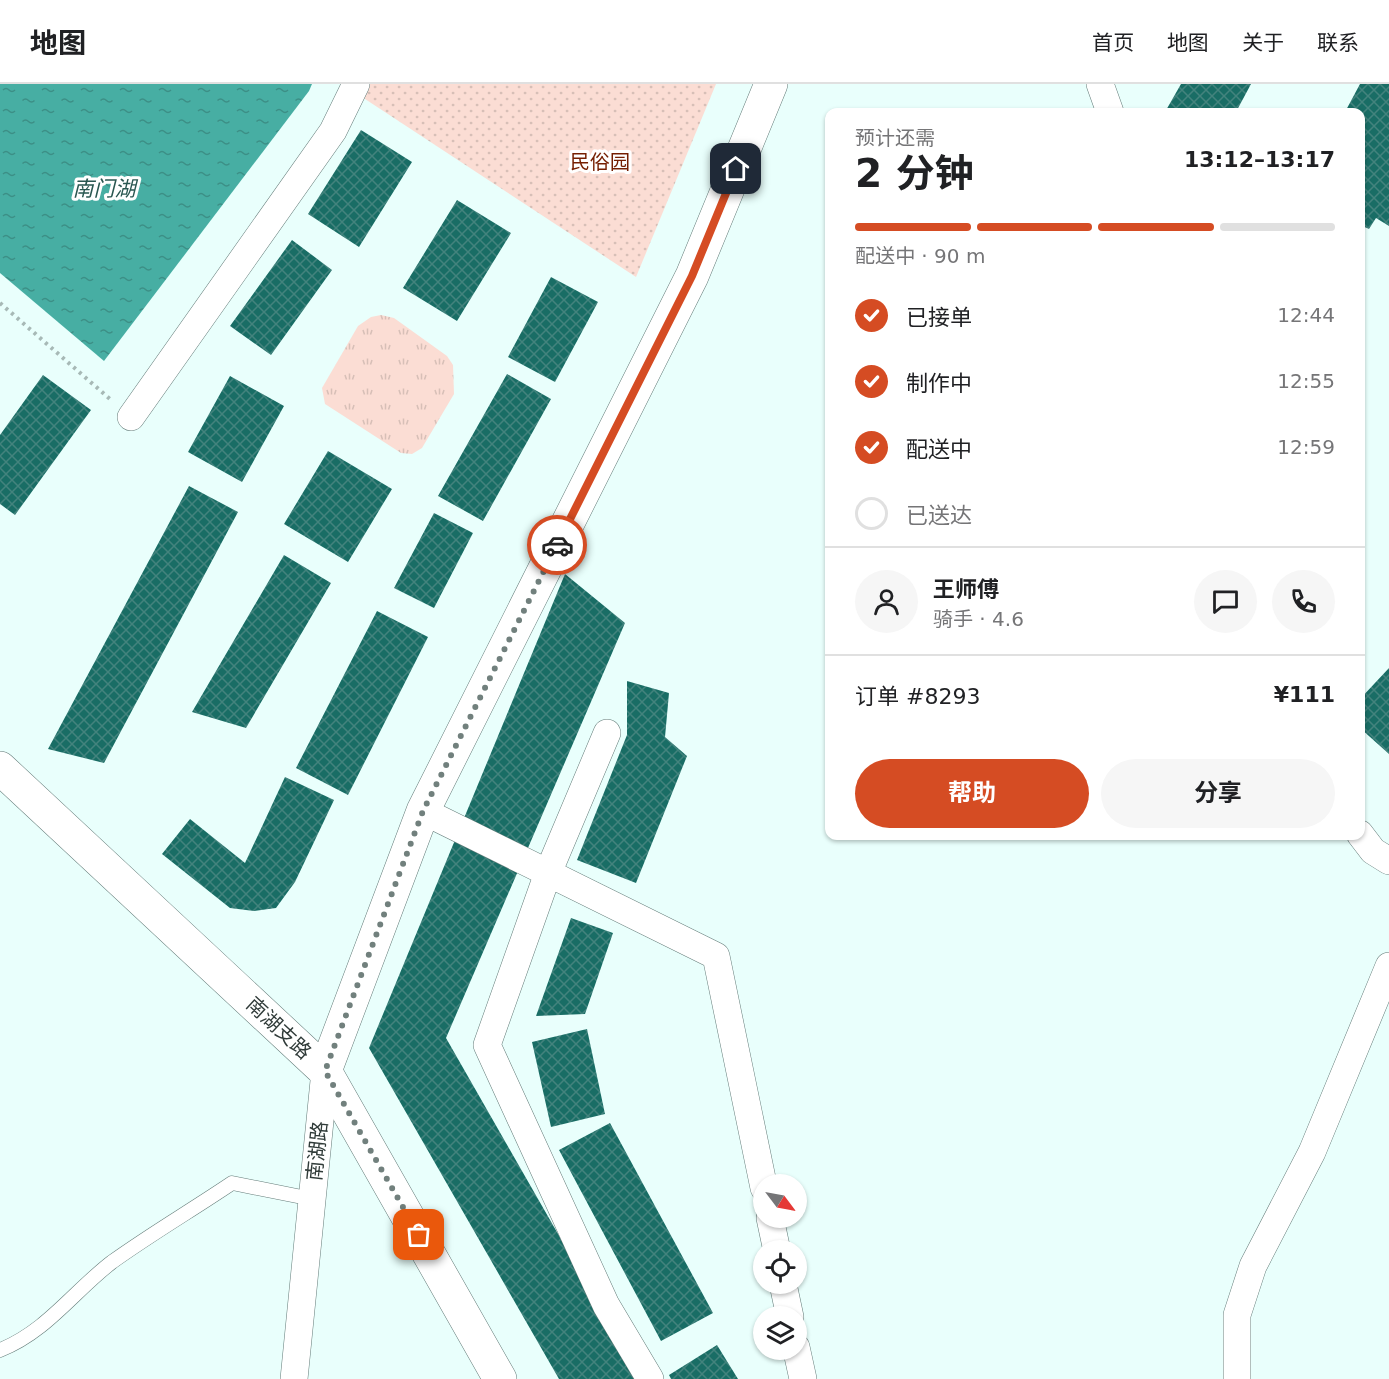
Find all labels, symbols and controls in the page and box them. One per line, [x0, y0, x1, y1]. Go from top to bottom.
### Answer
text: 地图 [30, 27, 86, 60]
text: 首页 [1092, 31, 1134, 55]
text: 地图 [1167, 31, 1209, 55]
text: 关于 [1242, 31, 1284, 55]
text: 联系 [1317, 31, 1359, 55]
text: 预计还需 [855, 126, 935, 150]
pin [710, 143, 761, 194]
text: 13:12–13:17 [1184, 147, 1335, 172]
park label: 民俗园 [570, 150, 630, 174]
text: 2 分钟 [855, 151, 974, 196]
icon: home [719, 152, 752, 185]
water label: 南门湖 [73, 177, 138, 201]
text: 配送中 · 90 m [855, 244, 985, 268]
icon: check [855, 299, 888, 332]
text: 12:44 [1277, 303, 1335, 327]
text: 已接单 [906, 305, 972, 330]
icon: check [855, 365, 888, 398]
text: 12:55 [1277, 369, 1335, 393]
text: 制作中 [906, 371, 972, 396]
icon: check [855, 431, 888, 464]
text: 12:59 [1277, 435, 1335, 459]
text: 配送中 [906, 437, 972, 462]
text: 已送达 [906, 503, 972, 528]
courier [527, 515, 587, 575]
icon: car [541, 529, 574, 562]
button: person [855, 570, 918, 633]
button: chat [1194, 570, 1257, 633]
button: phone [1272, 570, 1335, 633]
text: 王师傅 [933, 577, 999, 602]
text: 骑手 · 4.6 [933, 607, 1024, 631]
text: ¥111 [1274, 682, 1335, 707]
text: 订单 #8293 [855, 684, 980, 709]
button: 帮助 [855, 759, 1089, 828]
button: 分享 [1101, 759, 1335, 828]
street label: 南湖支路 [242, 992, 316, 1064]
street label: 南湖路 [302, 1120, 332, 1182]
north arrow [753, 1174, 807, 1228]
map controls [753, 1174, 807, 1360]
pin [393, 1209, 444, 1260]
icon: bag [402, 1218, 435, 1251]
button: locate [753, 1240, 807, 1294]
button: layers [753, 1306, 807, 1360]

